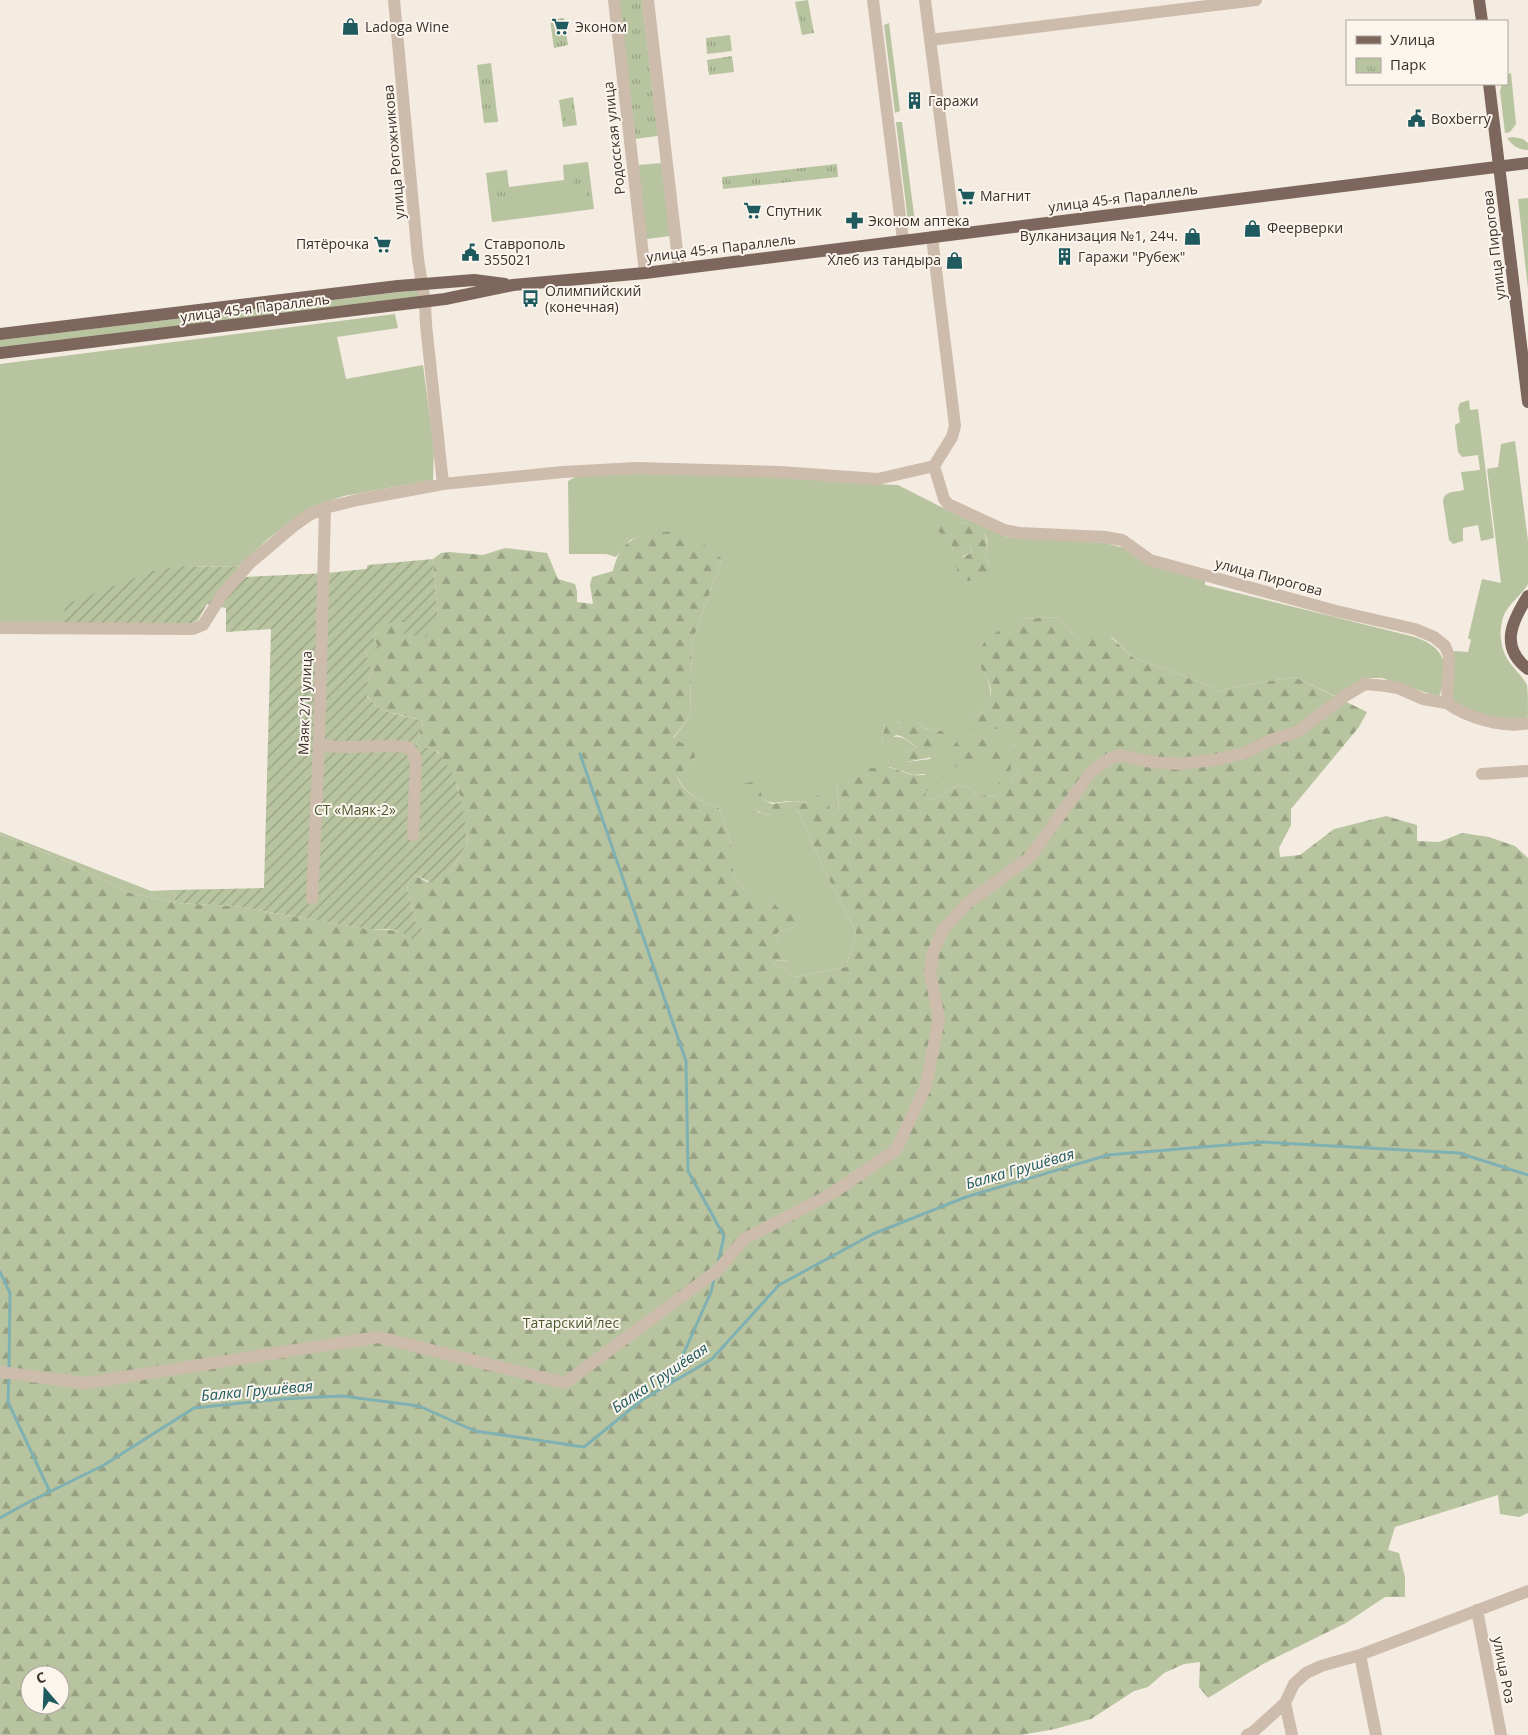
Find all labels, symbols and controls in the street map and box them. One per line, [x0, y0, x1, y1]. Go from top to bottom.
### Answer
shop icon: Ladoga Wine [341, 17, 361, 37]
place label: Ladoga Wine [365, 17, 449, 36]
supermarket icon: Эконом [551, 17, 571, 37]
place label: Эконом [575, 17, 627, 36]
legend [1346, 20, 1508, 85]
text: Улица [1390, 29, 1435, 49]
text: Парк [1390, 54, 1426, 74]
street label: Родосская улица [598, 81, 629, 196]
street label: улица Рогожникова [378, 84, 409, 220]
building icon: Гаражи [904, 91, 924, 111]
place label: Гаражи [928, 91, 979, 110]
public building icon: Boxberry [1407, 109, 1427, 129]
place label: Boxberry [1431, 109, 1492, 128]
street label: улица 45-я Параллель [1047, 179, 1199, 216]
supermarket icon: Магнит [956, 186, 976, 206]
place label: Магнит [980, 186, 1031, 205]
street label: улица Пирогова [1477, 189, 1510, 301]
supermarket icon: Спутник [742, 201, 762, 221]
place label: Спутник [766, 201, 823, 220]
pharmacy icon: Эконом аптека [844, 211, 864, 231]
place label: Эконом аптека [868, 211, 970, 230]
shop icon: Феерверки [1243, 218, 1263, 238]
place label: Феерверки [1267, 218, 1343, 237]
place label: Вулканизация №1, 24ч. [1020, 226, 1178, 245]
shop icon: Вулканизация №1, 24ч. [1182, 226, 1202, 246]
street label: улица 45-я Параллель [645, 229, 797, 266]
place label: Пятёрочка [296, 234, 369, 253]
supermarket icon: Пятёрочка [373, 234, 393, 254]
place label: Ставрополь 355021 [484, 234, 566, 269]
public building icon: Ставрополь 355021 [460, 242, 480, 262]
building icon: Гаражи "Рубеж" [1054, 247, 1074, 267]
place label: Гаражи "Рубеж" [1078, 247, 1185, 266]
place label: Хлеб из тандыра [827, 250, 941, 269]
shop icon: Хлеб из тандыра [945, 250, 965, 270]
place label: Олимпийский (конечная) [545, 281, 641, 316]
street label: улица 45-я Параллель [179, 289, 331, 326]
bus stop icon: Олимпийский (конечная) [521, 289, 541, 309]
street label: улица Пирогова [1213, 553, 1325, 600]
street label: Маяк 2/1 улица [293, 651, 316, 755]
park label: СТ «Маяк-2» [314, 800, 396, 819]
water label: Балка Грушёвая [963, 1143, 1077, 1193]
park label: Татарский лес [523, 1313, 619, 1332]
water label: Балка Грушёвая [607, 1337, 712, 1417]
water label: Балка Грушёвая [200, 1375, 314, 1405]
street label: улица Роз [1489, 1635, 1520, 1705]
north arrow [20, 1665, 70, 1715]
text: С [33, 1667, 48, 1688]

